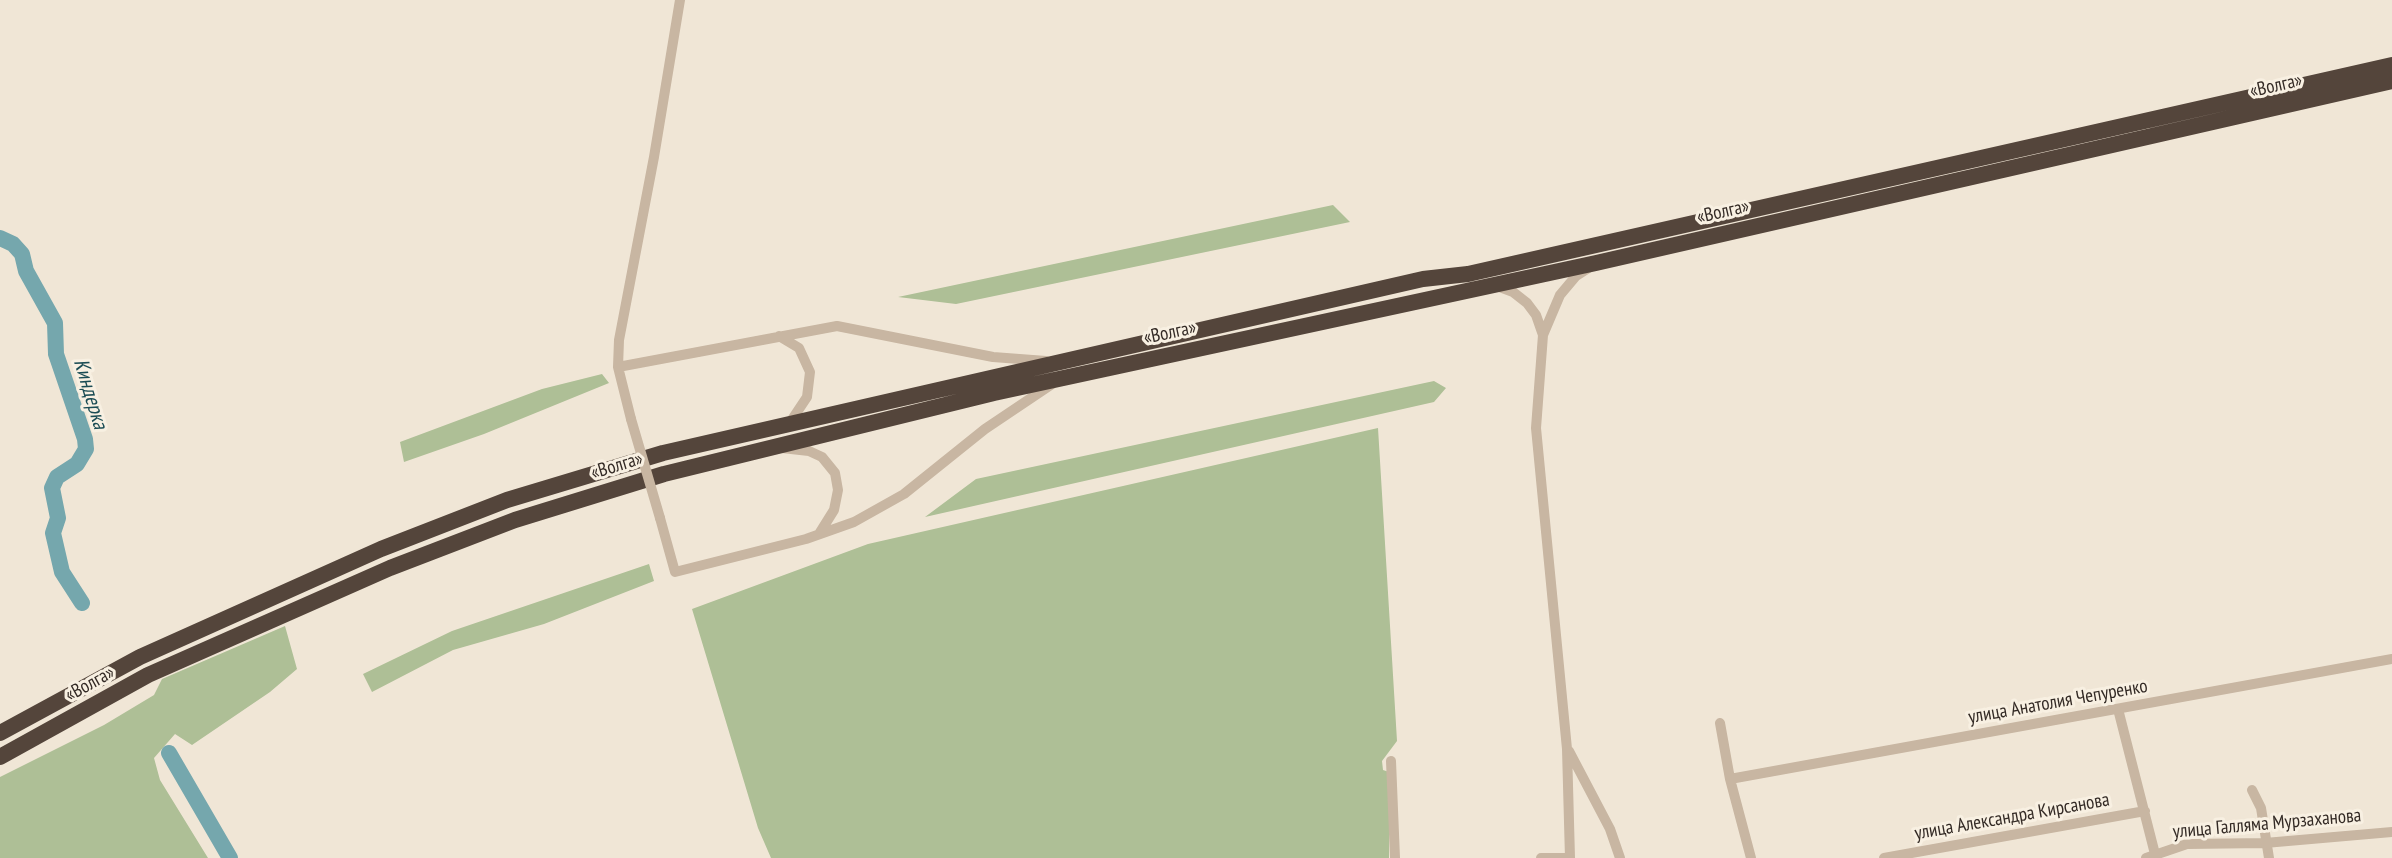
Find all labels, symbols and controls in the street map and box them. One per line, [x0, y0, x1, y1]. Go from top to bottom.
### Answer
street label: «Волга» [2248, 69, 2304, 103]
street label: «Волга» [1695, 195, 1751, 229]
street label: «Волга» [1142, 316, 1198, 350]
water label: Киндерка [67, 356, 113, 432]
street label: «Волга» [588, 447, 646, 485]
street label: «Волга» [61, 661, 119, 707]
street label: улица Анатолия Чепуренко [1967, 675, 2149, 729]
street label: улица Александра Кирсанова [1913, 789, 2111, 845]
street label: улица Галляма Мурзаханова [2172, 804, 2362, 844]

